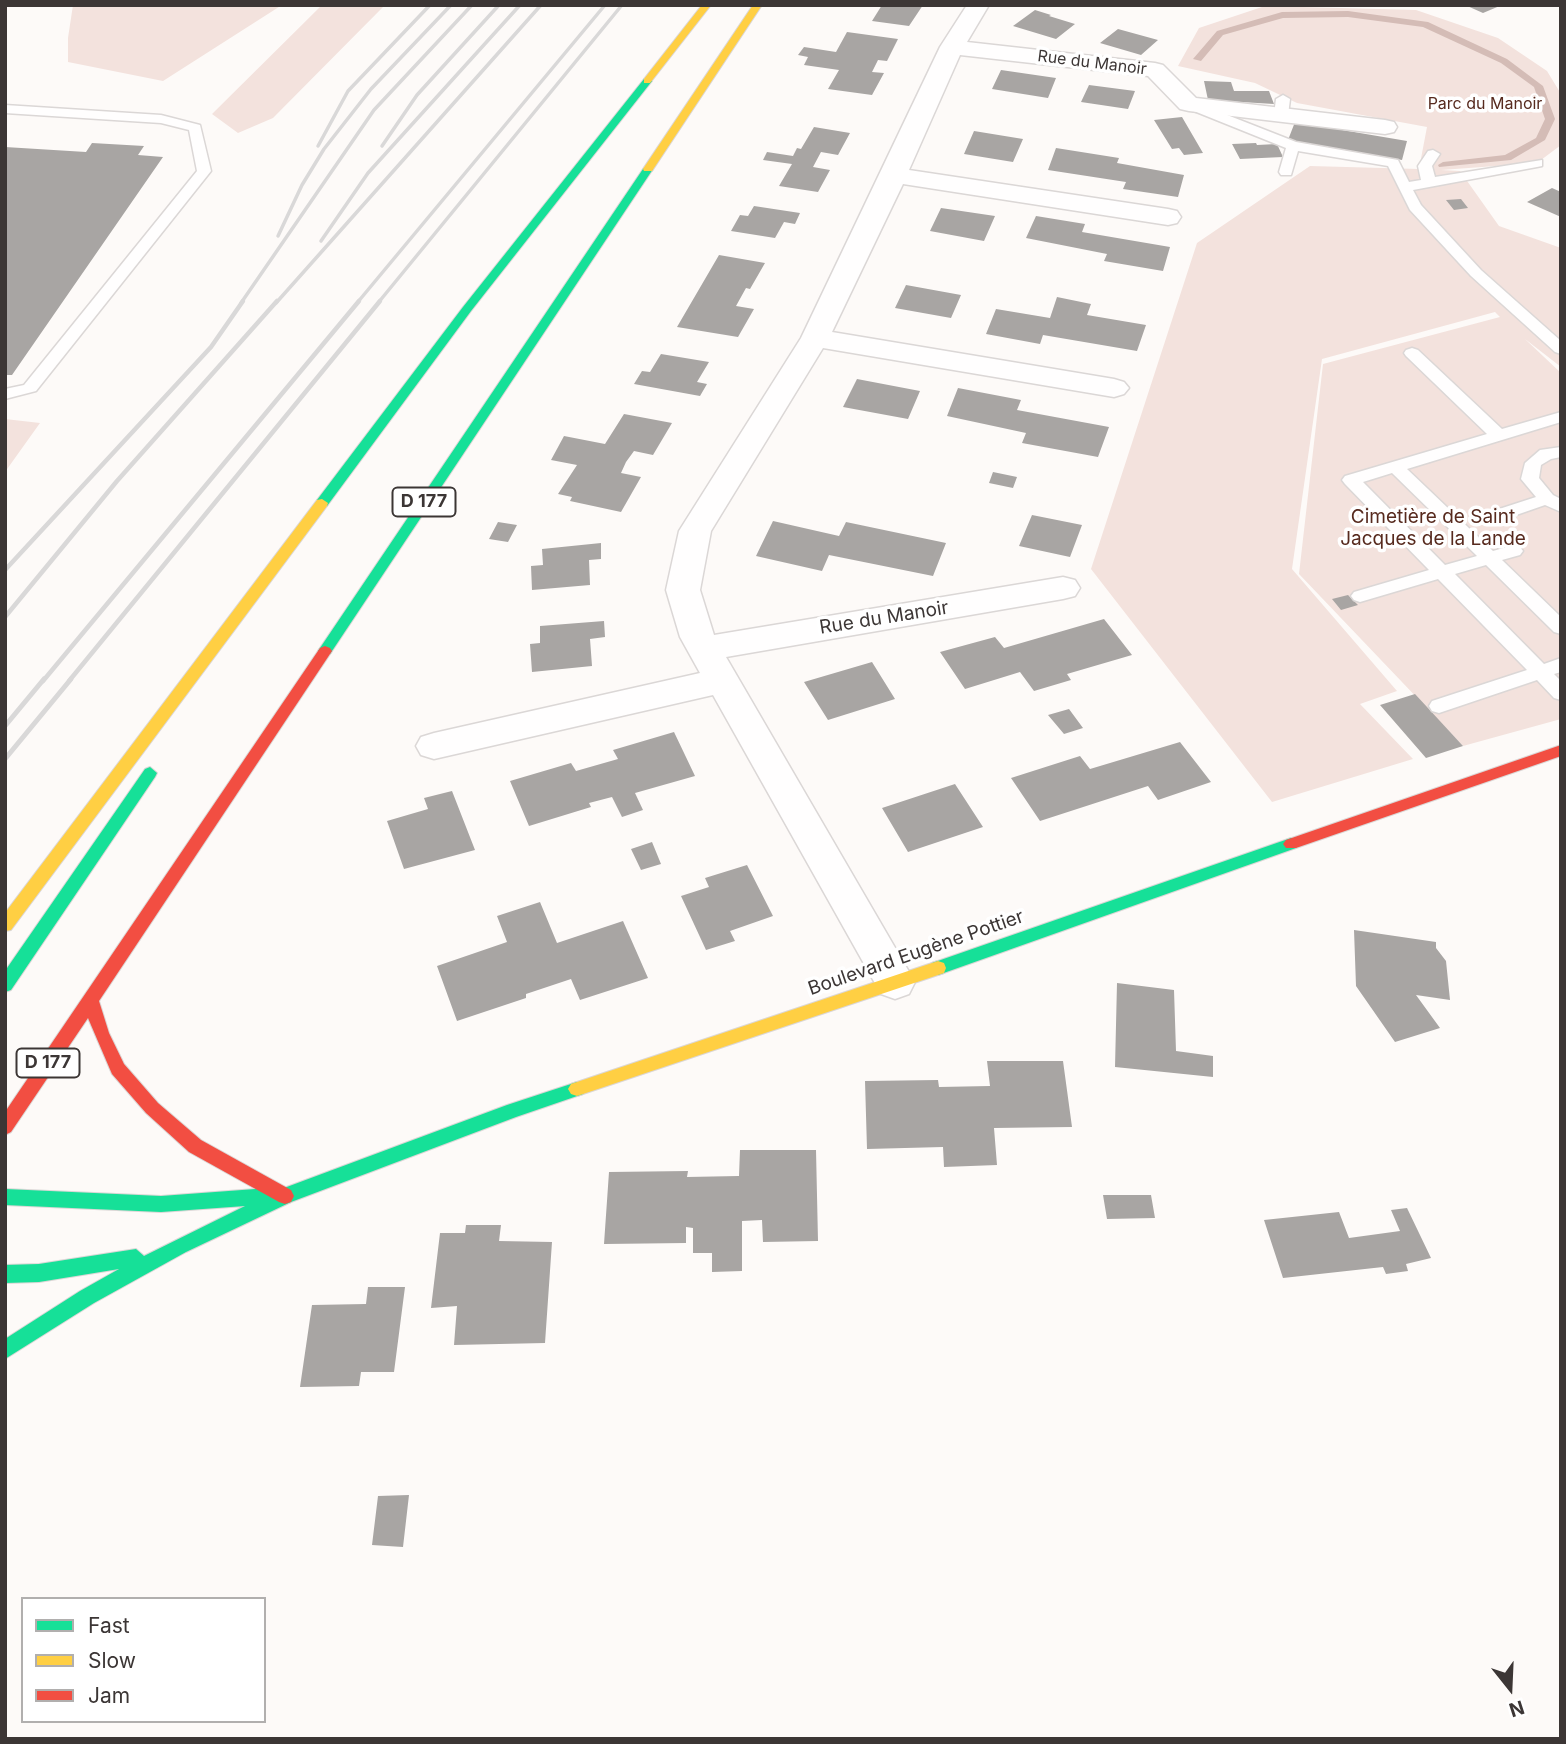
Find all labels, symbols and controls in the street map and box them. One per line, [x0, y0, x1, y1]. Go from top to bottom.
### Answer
street label: Rue du Manoir [1036, 47, 1148, 79]
park label: Parc du Manoir [1428, 94, 1542, 114]
road number: D 177 [392, 488, 456, 516]
park label: Cimetière de Saint Jacques de la Lande [1340, 506, 1526, 550]
street label: Rue du Manoir [818, 597, 950, 639]
street label: Boulevard Eugène Pottier [805, 905, 1027, 1001]
road number: D 177 [16, 1048, 80, 1078]
legend [21, 1597, 266, 1723]
text: Fast [88, 1613, 130, 1638]
text: Slow [88, 1648, 136, 1673]
north arrow [1475, 1653, 1545, 1723]
text: Jam [88, 1683, 130, 1708]
text: N [1506, 1695, 1527, 1722]

